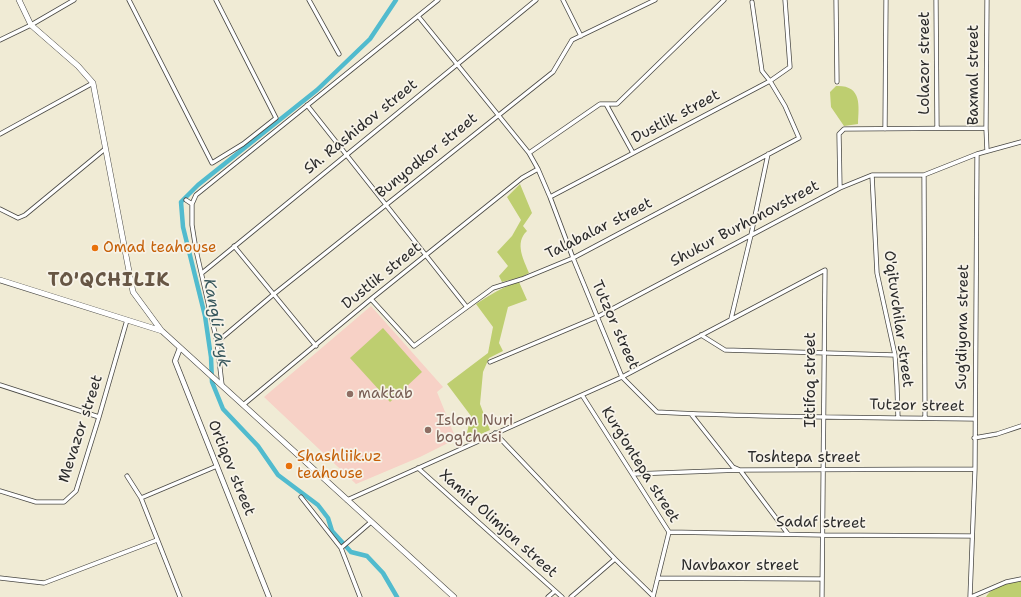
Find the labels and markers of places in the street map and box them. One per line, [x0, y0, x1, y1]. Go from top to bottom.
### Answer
place label: Omad teahouse [103, 239, 217, 257]
marker: Omad teahouse [90, 243, 100, 253]
place label: maktab [358, 385, 413, 403]
marker: maktab [345, 389, 355, 399]
place label: Islom Nuri bog'chasi [436, 412, 513, 447]
marker: Islom Nuri bog'chasi [423, 425, 433, 435]
place label: Shashliik.uz teahouse [297, 448, 382, 483]
marker: Shashliik.uz teahouse [284, 461, 294, 471]

